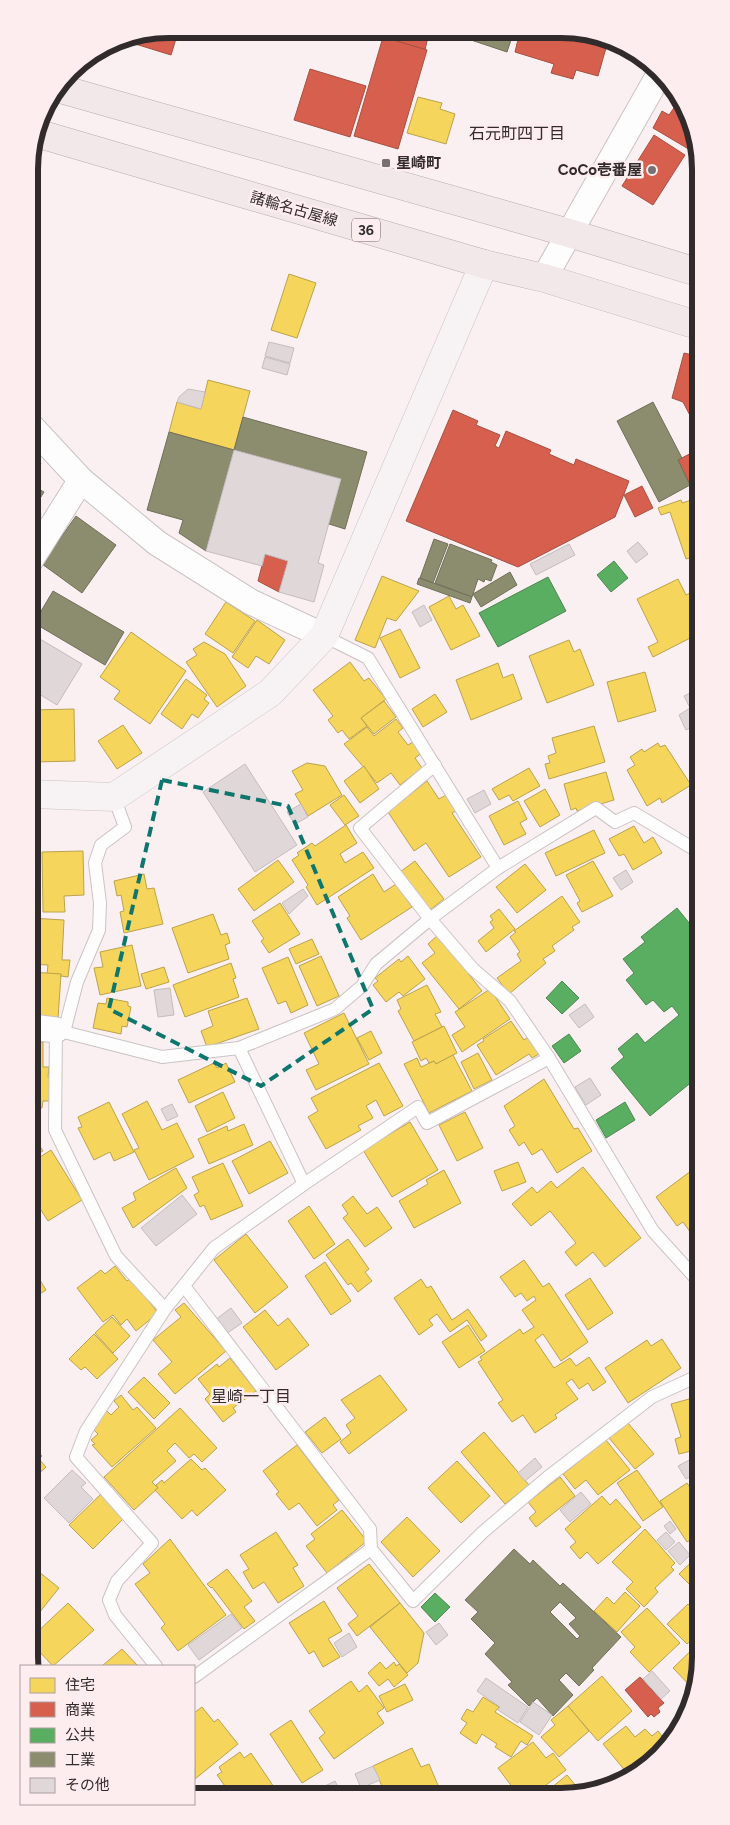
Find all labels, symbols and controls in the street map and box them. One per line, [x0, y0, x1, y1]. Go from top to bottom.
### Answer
district label: 石元町四丁目 [469, 124, 565, 143]
place label: 星崎町 [396, 154, 441, 172]
marker: 星崎町 [380, 157, 392, 169]
place label: CoCo壱番屋 [558, 161, 642, 179]
marker: CoCo壱番屋 [646, 164, 658, 176]
street label: 諸輪名古屋線 [248, 188, 340, 230]
road number: 36 [352, 218, 380, 242]
district label: 星崎一丁目 [211, 1387, 291, 1406]
legend [20, 1665, 195, 1805]
text: 住宅 [65, 1676, 95, 1694]
text: 商業 [65, 1701, 95, 1719]
text: 公共 [65, 1726, 95, 1744]
text: 工業 [65, 1751, 95, 1769]
text: その他 [65, 1776, 110, 1794]

